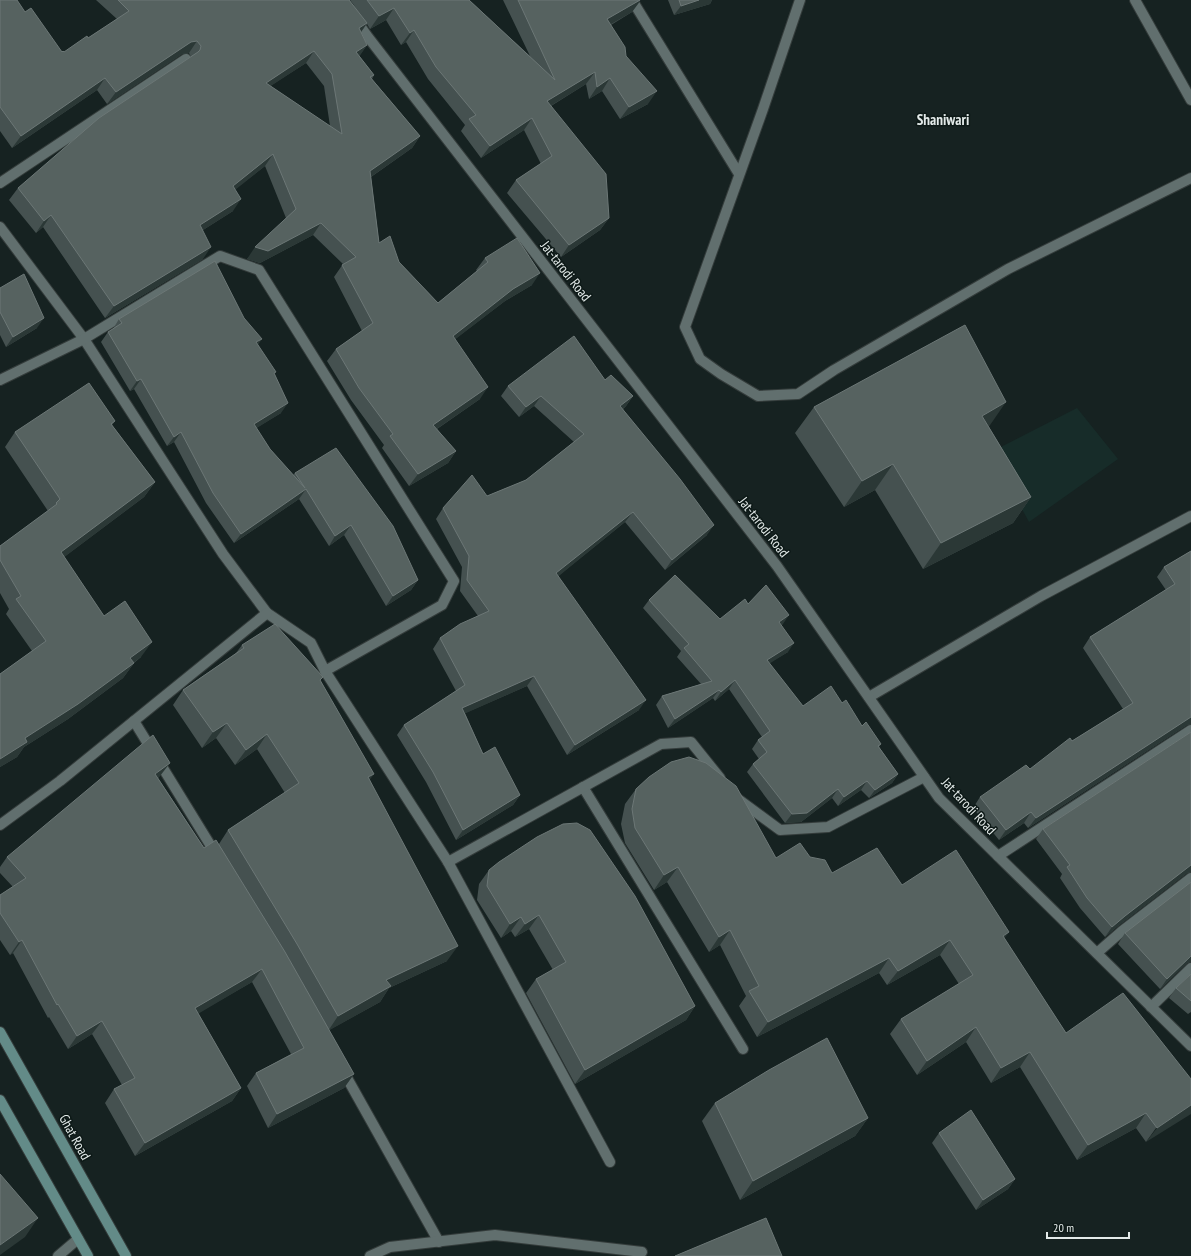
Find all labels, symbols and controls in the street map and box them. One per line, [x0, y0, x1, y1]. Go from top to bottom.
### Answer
district label: Shaniwari [917, 110, 969, 129]
street label: Jat-tarodi Road [536, 236, 595, 305]
street label: Jat-tarodi Road [734, 492, 793, 561]
street label: Jat-tarodi Road [937, 773, 1000, 838]
street label: Ghat Road [55, 1111, 95, 1163]
scale bar [1047, 1214, 1129, 1240]
text: 20 m [1053, 1220, 1074, 1235]

